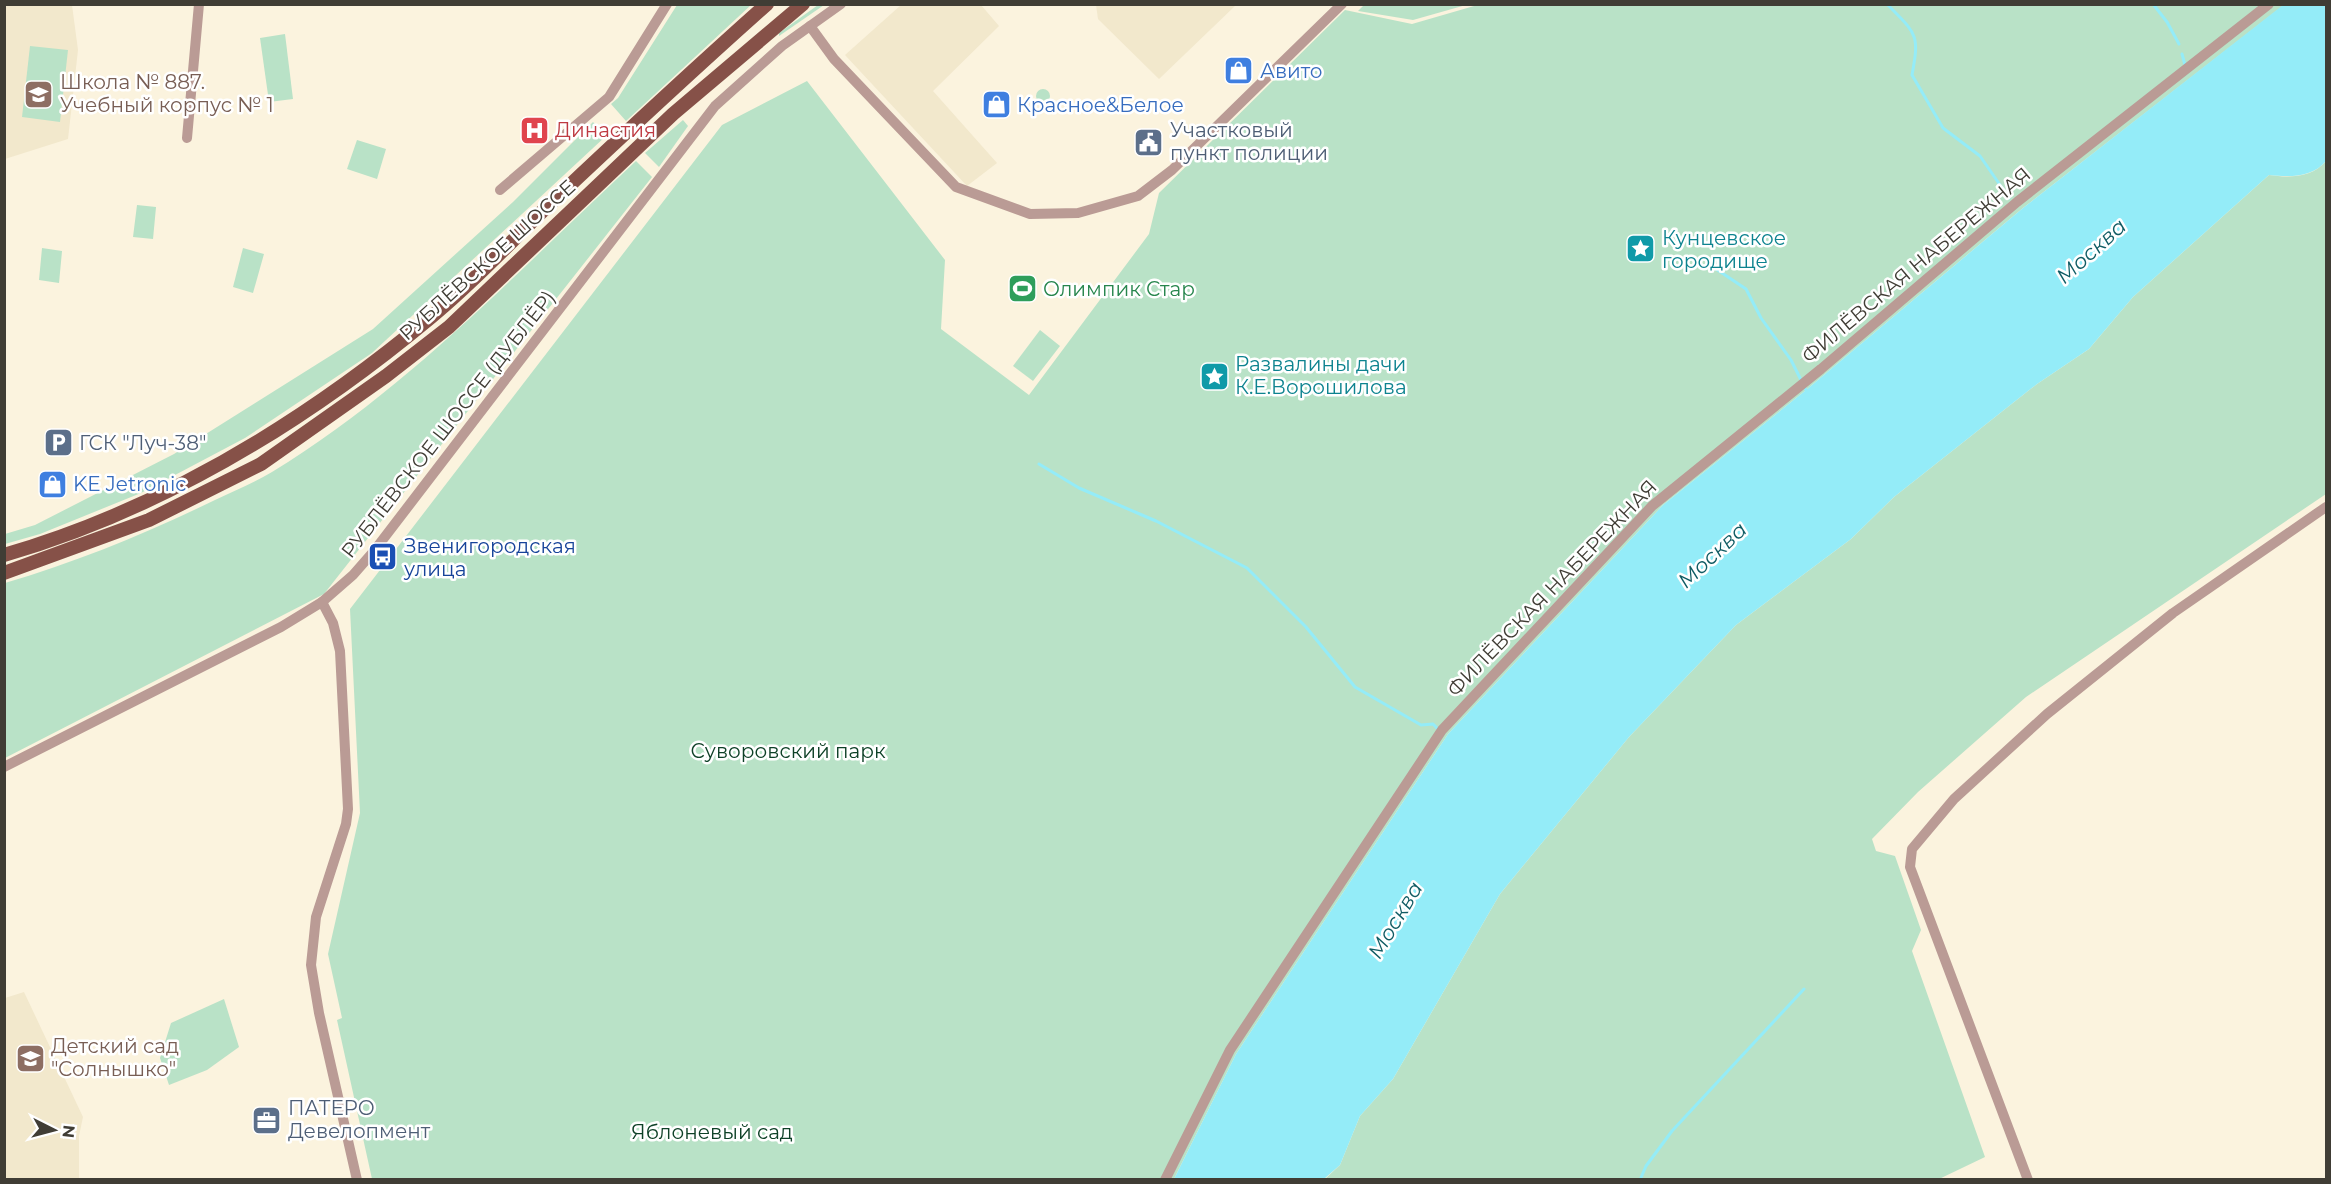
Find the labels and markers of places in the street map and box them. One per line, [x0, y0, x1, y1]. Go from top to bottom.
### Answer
shop icon: Авито [1223, 55, 1255, 87]
place label: Авито [1260, 59, 1323, 83]
place label: Школа № 887. Учебный корпус № 1 [60, 70, 274, 117]
school or university icon: Школа № 887. Учебный корпус № 1 [23, 78, 55, 110]
shop icon: Красное&Белое [980, 89, 1012, 121]
place label: Красное&Белое [1017, 93, 1184, 117]
hospital icon: Династия [518, 114, 550, 146]
place label: Династия [555, 118, 656, 142]
place label: Участковый пункт полиции [1170, 118, 1328, 165]
public building icon: Участковый пункт полиции [1133, 126, 1165, 158]
place label: Кунцевское городище [1662, 226, 1786, 273]
place icon: Кунцевское городище [1625, 233, 1657, 265]
sports icon: Олимпик Стар [1006, 273, 1038, 305]
place label: Олимпик Стар [1043, 277, 1195, 301]
place label: Развалины дачи К.Е.Ворошилова [1235, 352, 1407, 399]
place icon: Развалины дачи К.Е.Ворошилова [1198, 360, 1230, 392]
parking icon: ГСК "Луч-38" [42, 427, 74, 459]
place label: ГСК "Луч-38" [79, 431, 206, 455]
shop icon: KE Jetronic [36, 468, 68, 500]
place label: KE Jetronic [73, 472, 187, 496]
place label: Звенигородская улица [403, 534, 576, 581]
bus stop icon: Звенигородская улица [367, 541, 399, 573]
place label: Детский сад "Солнышко" [51, 1034, 179, 1081]
school or university icon: Детский сад "Солнышко" [14, 1042, 46, 1074]
place label: ПАТЕРО Девелопмент [288, 1096, 431, 1143]
office icon: ПАТЕРО Девелопмент [251, 1104, 283, 1136]

